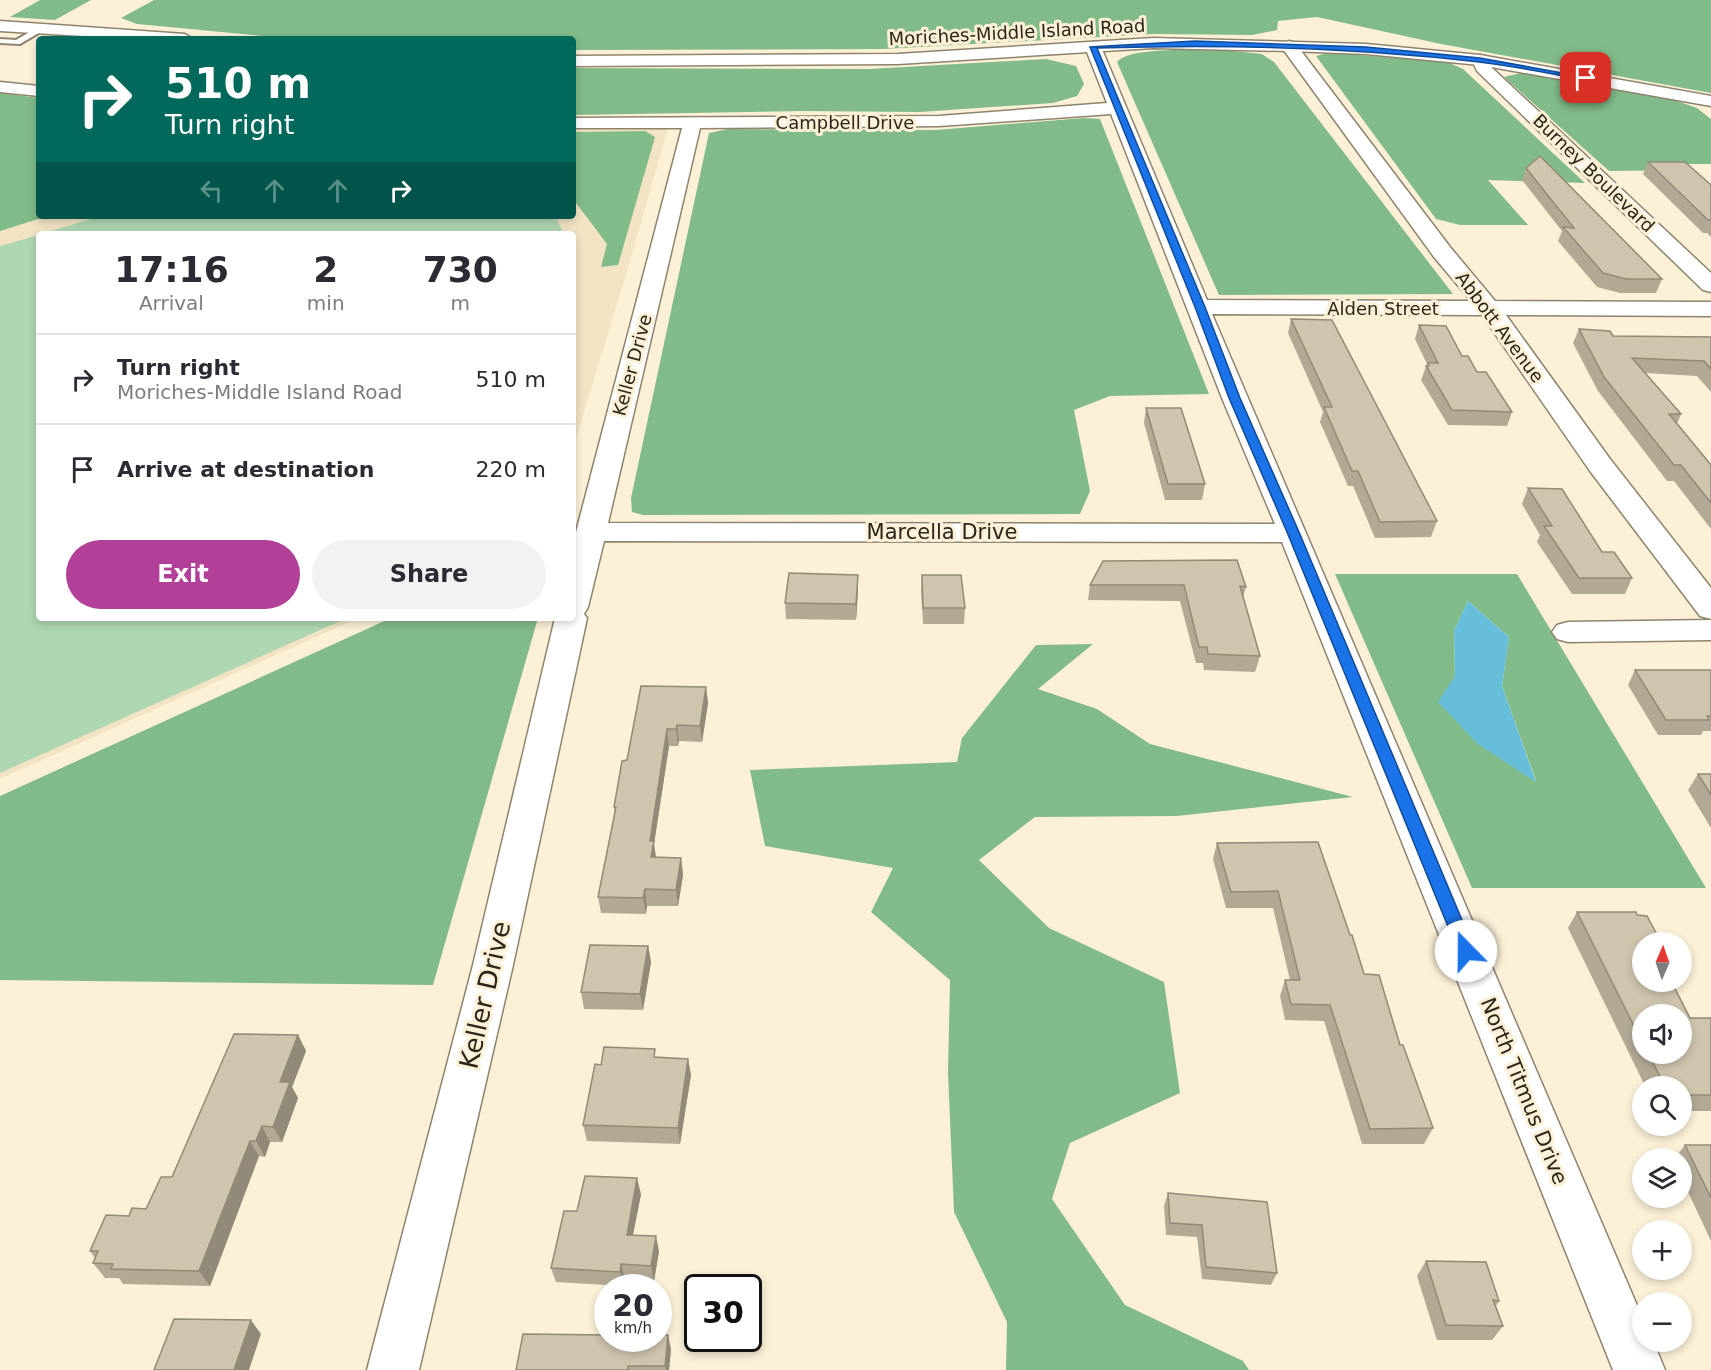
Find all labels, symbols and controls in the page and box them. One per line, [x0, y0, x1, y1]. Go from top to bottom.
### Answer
street label: Moriches-Middle Island Road [888, 15, 1146, 49]
pin [1560, 52, 1611, 103]
text: 510 m [165, 59, 311, 108]
icon: right [66, 60, 144, 138]
icon: arrive [1569, 61, 1602, 94]
text: Turn right [165, 109, 294, 140]
street label: Burney Boulevard [1529, 110, 1659, 236]
street label: Campbell Drive [776, 112, 914, 133]
icon: left [195, 174, 228, 207]
icon: ahead [258, 174, 291, 207]
icon: ahead [321, 174, 354, 207]
icon: right [384, 174, 417, 207]
text: 17:16 [114, 249, 229, 290]
text: 2 [313, 249, 338, 290]
text: 730 [423, 249, 498, 290]
street label: Abbott Avenue [1452, 268, 1548, 386]
text: Arrival [139, 291, 204, 315]
text: min [307, 291, 345, 315]
text: m [451, 291, 470, 315]
street label: Alden Street [1327, 298, 1439, 319]
street label: Keller Drive [608, 312, 656, 418]
text: Turn right [117, 355, 240, 380]
icon: right [66, 363, 99, 396]
text: 510 m [476, 367, 546, 392]
text: Moriches-Middle Island Road [117, 380, 402, 404]
icon: arrive [66, 453, 99, 486]
text: Arrive at destination [117, 457, 374, 482]
text: 220 m [476, 457, 546, 482]
street label: Marcella Drive [867, 520, 1017, 544]
button: Exit [66, 540, 300, 609]
button: Share [312, 540, 546, 609]
street label: Keller Drive [453, 918, 517, 1072]
position arrow [1434, 919, 1498, 983]
north arrow [1632, 932, 1692, 992]
map controls [1632, 932, 1692, 1352]
street label: North Titmus Drive [1476, 994, 1572, 1188]
button: sound [1632, 1004, 1692, 1064]
button: search [1632, 1076, 1692, 1136]
button: layers [1632, 1148, 1692, 1208]
button: + [1632, 1220, 1692, 1280]
speed limit sign: 30 [684, 1274, 762, 1352]
text: 20 [612, 1288, 654, 1323]
button: − [1632, 1292, 1692, 1352]
text: km/h [614, 1319, 652, 1337]

